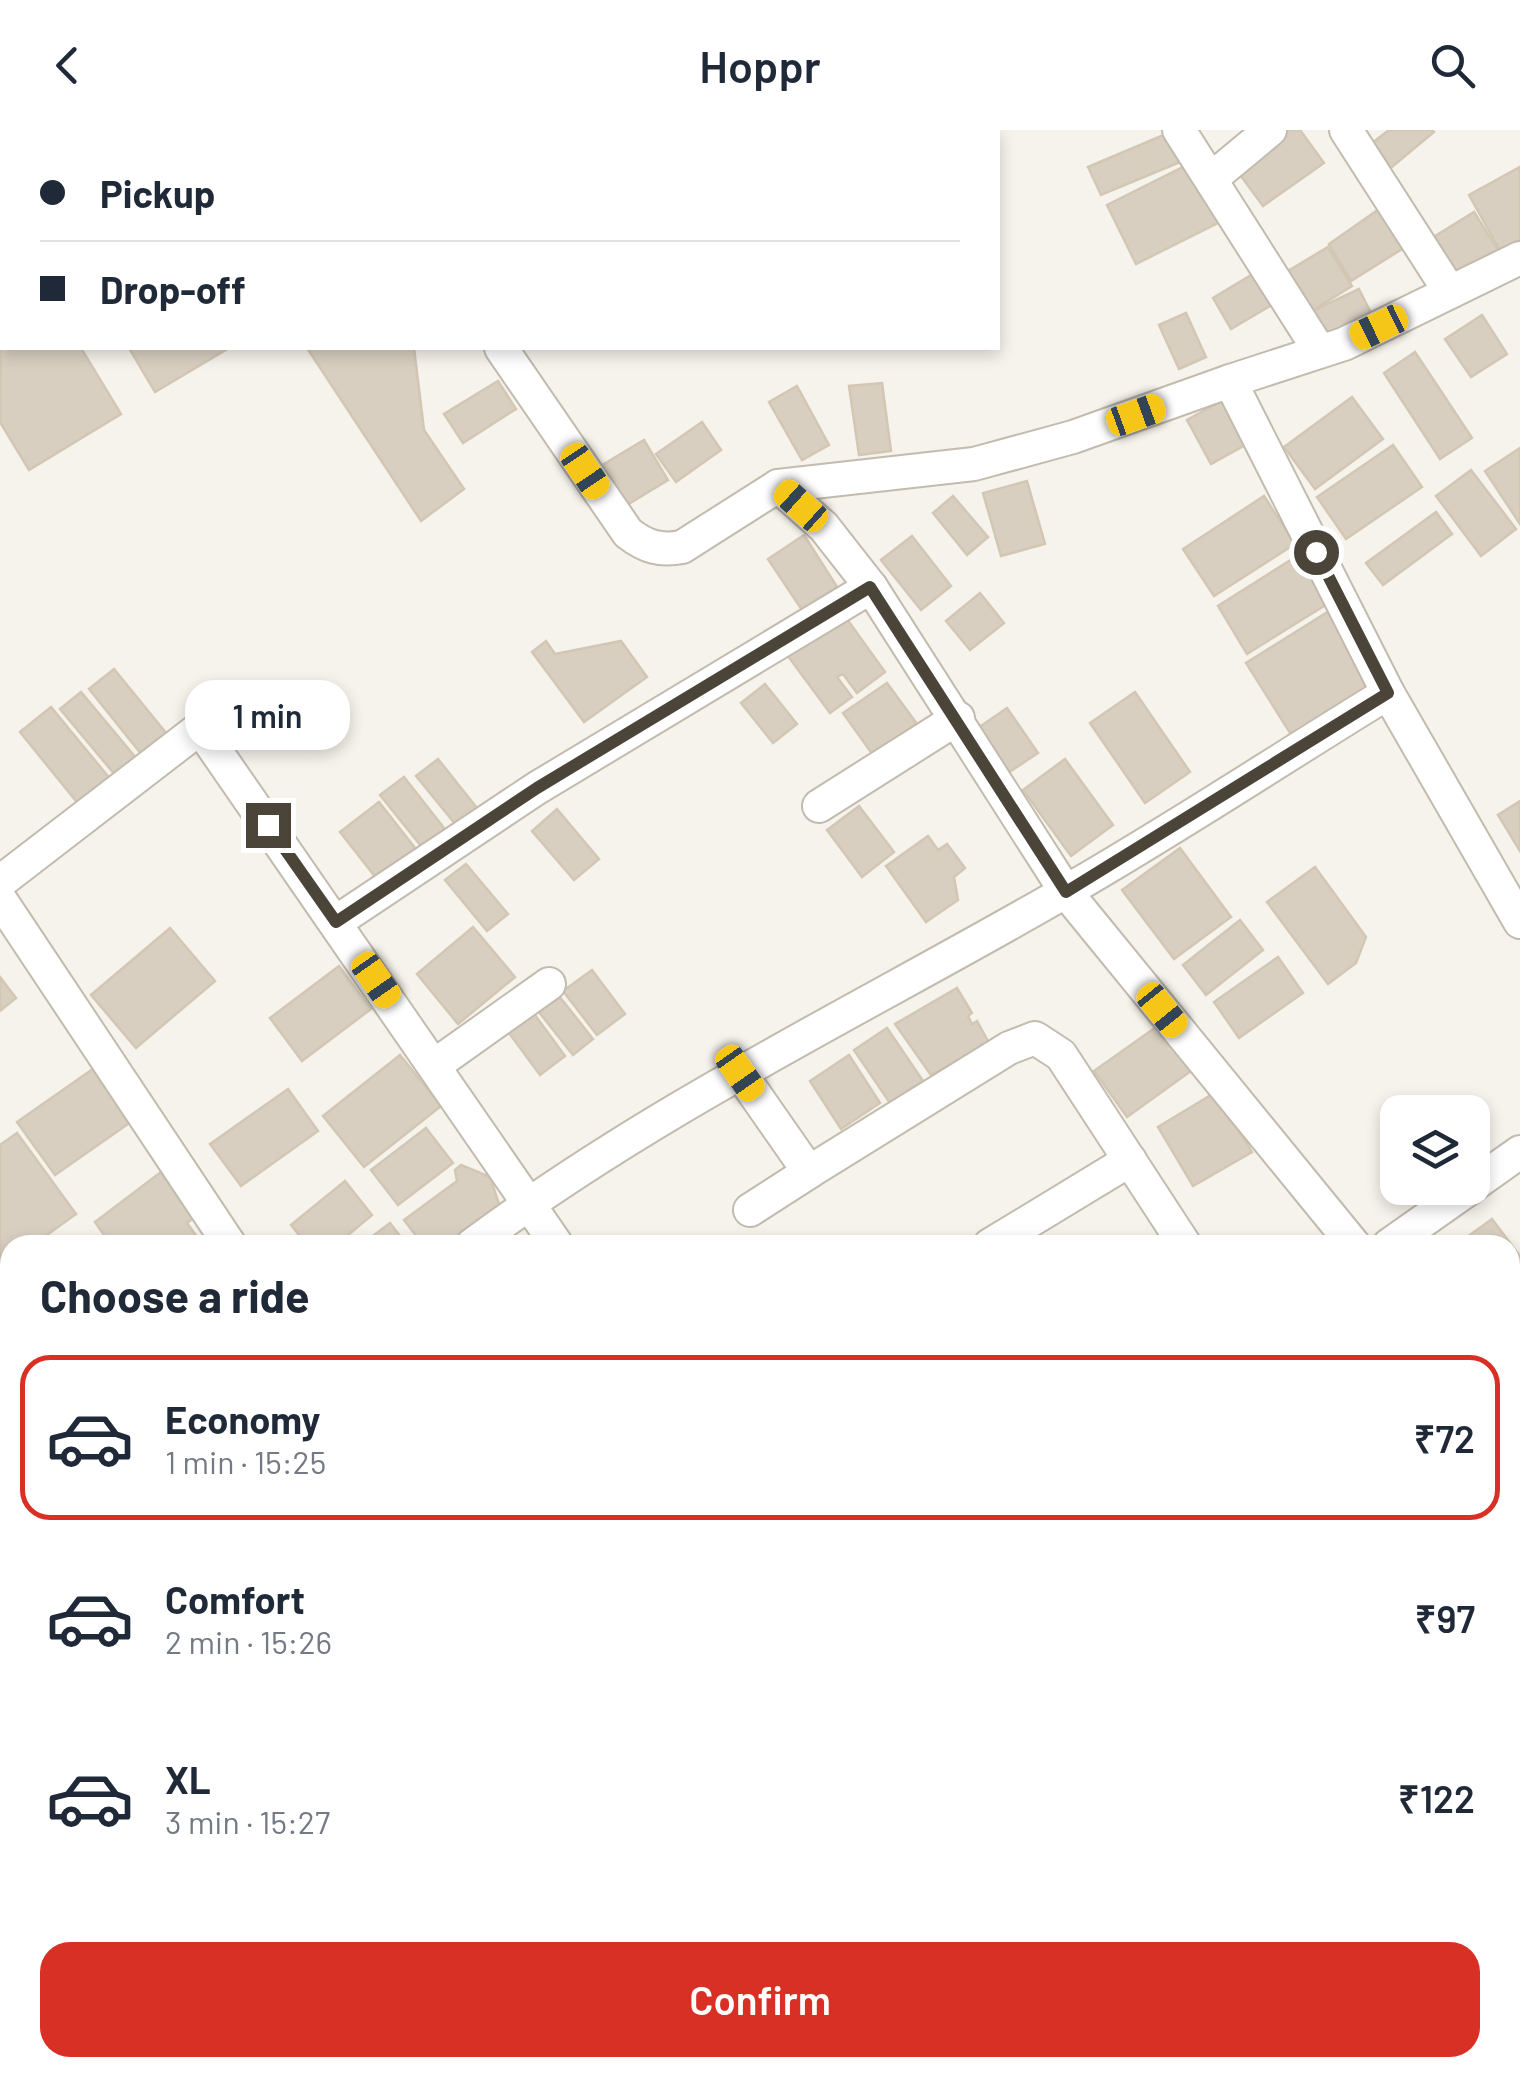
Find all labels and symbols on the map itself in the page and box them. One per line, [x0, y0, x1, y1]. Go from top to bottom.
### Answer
car [1345, 300, 1413, 354]
car [1103, 391, 1169, 439]
car [556, 438, 614, 504]
car [769, 475, 833, 537]
route start [1294, 530, 1339, 575]
callout: 1 min [186, 680, 350, 750]
route end [246, 803, 291, 848]
car [347, 947, 405, 1013]
car [1131, 977, 1193, 1043]
car [711, 1040, 769, 1106]

